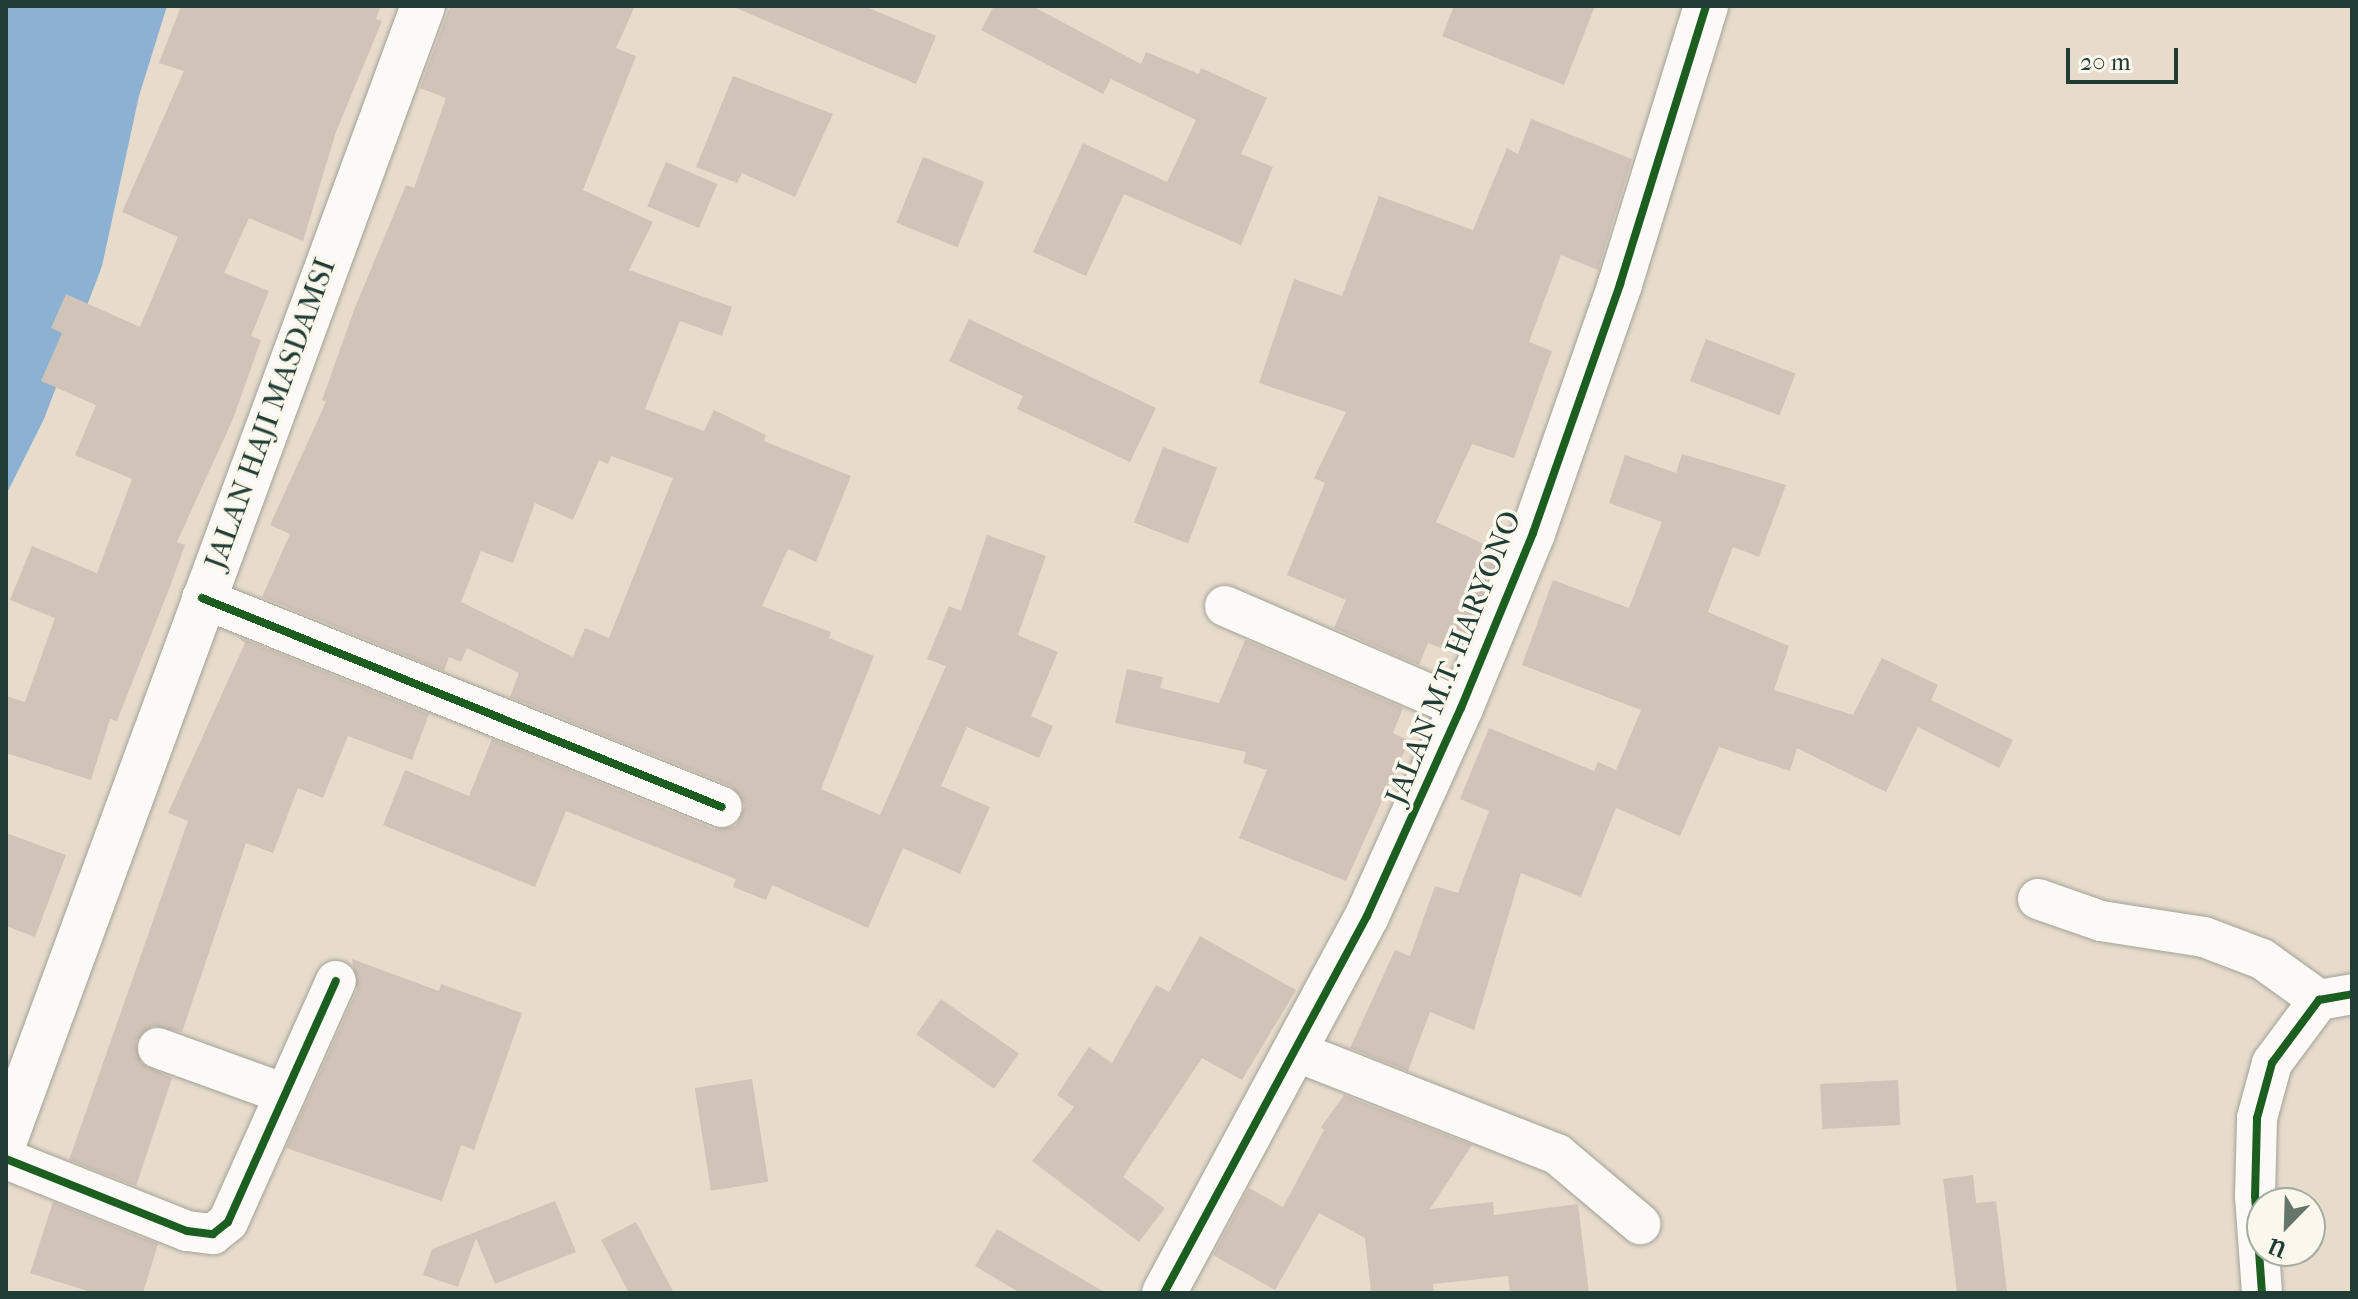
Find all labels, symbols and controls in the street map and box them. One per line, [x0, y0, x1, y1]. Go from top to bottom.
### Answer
scale bar [2070, 32, 2182, 82]
text: 20 m [2080, 48, 2131, 76]
street label: JALAN HAJI MASDAMSI [198, 254, 344, 574]
street label: JALAN M.T. HARYONO [1379, 506, 1529, 810]
north arrow [2246, 1187, 2326, 1267]
text: U [2264, 1232, 2290, 1263]

